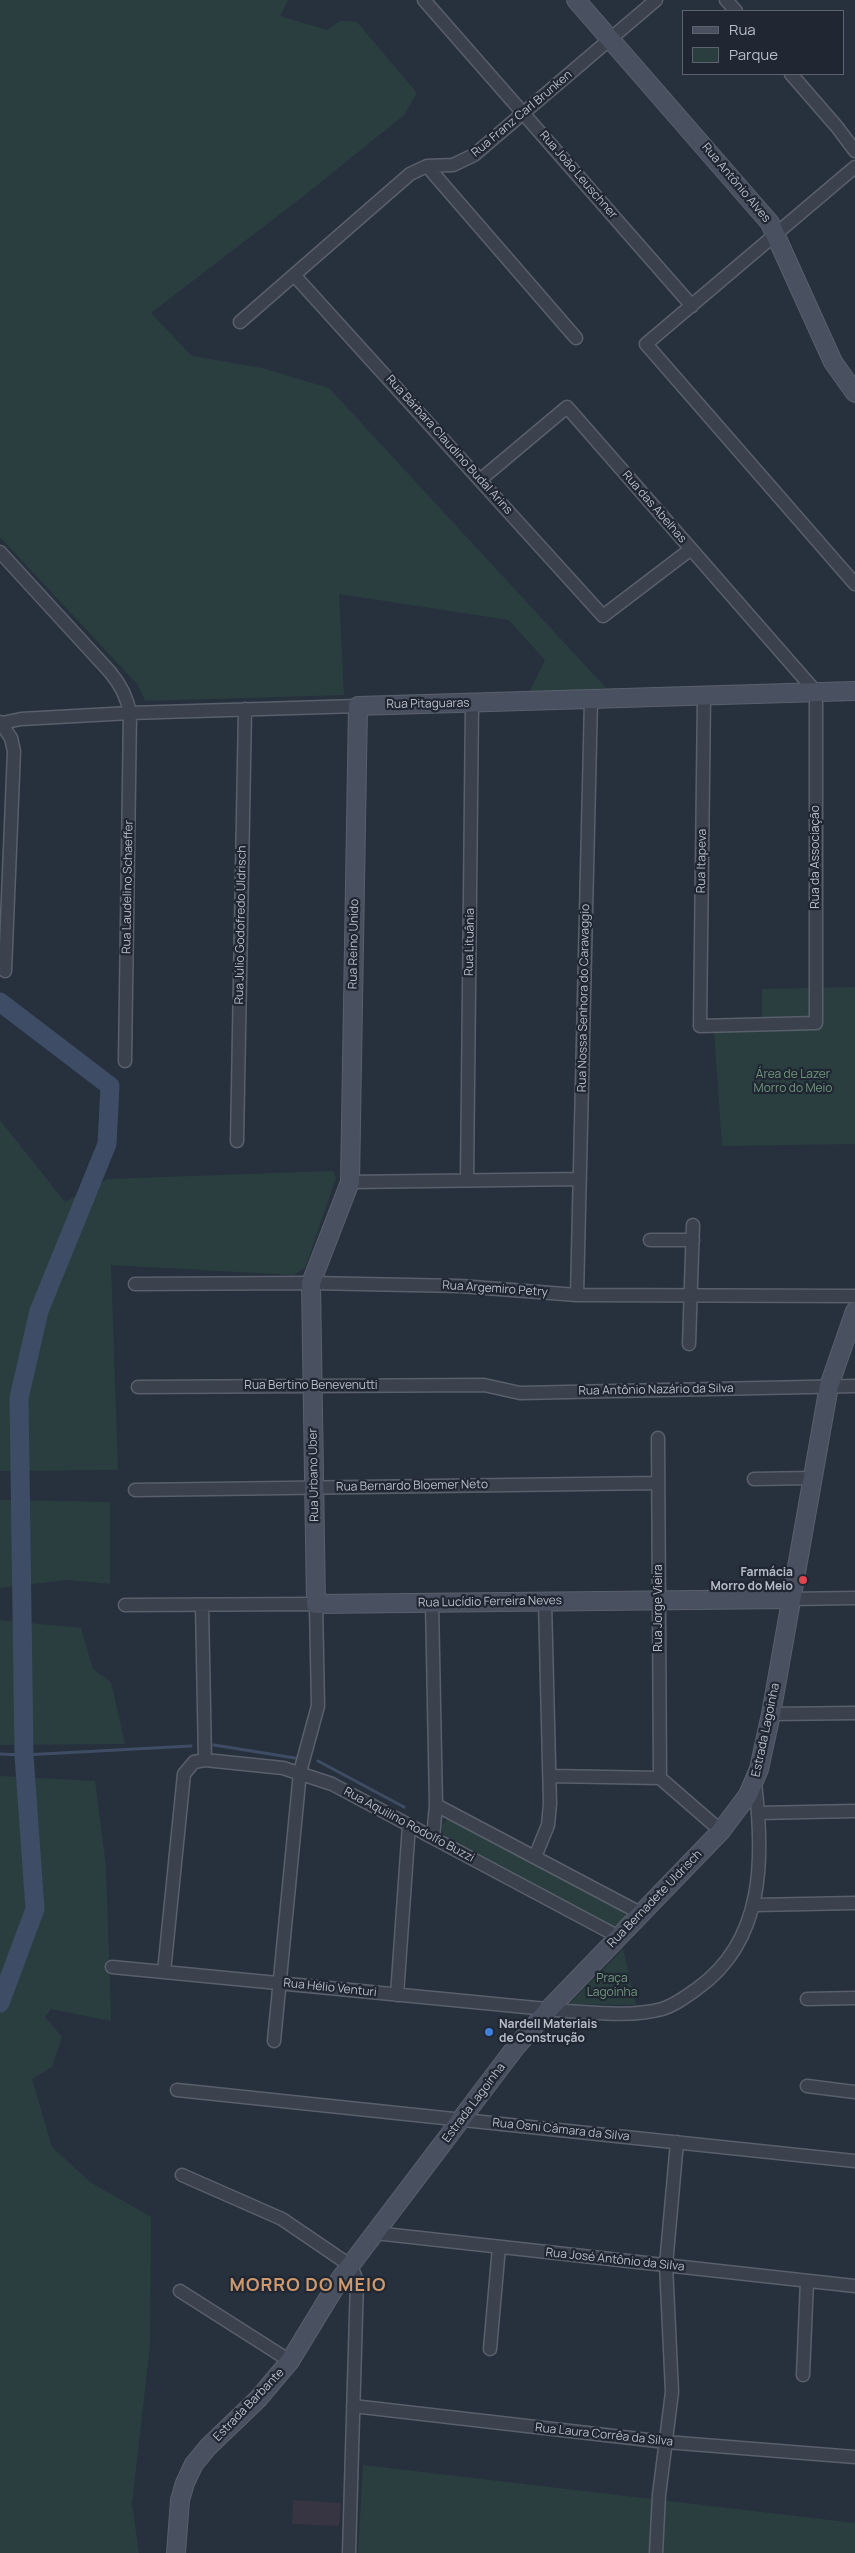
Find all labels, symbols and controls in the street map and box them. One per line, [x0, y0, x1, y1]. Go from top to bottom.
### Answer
legend [682, 10, 845, 75]
text: Rua [729, 19, 756, 40]
text: Parque [729, 44, 778, 65]
street label: Rua Franz Carl Brunken [469, 68, 575, 160]
street label: Rua João Leuschner [536, 128, 620, 222]
street label: Rua Antônio Alves [699, 140, 773, 226]
street label: Rua Bárbara Claudino Budal Arins [383, 372, 515, 518]
street label: Rua das Abelhas [619, 468, 689, 546]
street label: Rua Pitaguaras [386, 696, 470, 712]
street label: Rua da Associação [809, 805, 823, 909]
street label: Rua Laudelino Schaeffer [120, 820, 136, 954]
street label: Rua Itapeva [694, 829, 710, 893]
street label: Rua Júlio Godofredo Uldrisch [232, 845, 250, 1005]
street label: Rua Reino Unido [346, 899, 362, 989]
street label: Rua Nossa Senhora do Caravaggio [575, 904, 593, 1092]
street label: Rua Lituânia [462, 908, 478, 976]
park label: Área de Lazer Morro do Meio [754, 1068, 832, 1096]
street label: Rua Argemiro Petry [442, 1278, 548, 1300]
street label: Rua Bertino Benevenutti [244, 1379, 378, 1393]
street label: Rua Antônio Nazário da Silva [578, 1381, 734, 1399]
street label: Rua Urbano Uber [306, 1428, 322, 1522]
street label: Rua Bernardo Bloemer Neto [336, 1477, 488, 1495]
street label: Rua Jorge Vieira [652, 1564, 666, 1652]
place label: Farmácia Morro do Meio [711, 1566, 793, 1594]
marker: Farmácia Morro do Meio [797, 1574, 809, 1586]
street label: Rua Lucídio Ferreira Neves [418, 1594, 562, 1610]
street label: Estrada Lagoinha [749, 1682, 783, 1778]
street label: Rua Aquilino Rodolfo Buzzi [341, 1784, 477, 1866]
street label: Rua Bernadete Uldrisch [605, 1847, 705, 1951]
park label: Praça Lagoinha [587, 1972, 637, 2000]
street label: Rua Hélio Venturi [283, 1976, 377, 2000]
place label: Nardell Materiais de Construção [499, 2018, 597, 2046]
marker: Nardell Materiais de Construção [483, 2026, 495, 2038]
street label: Estrada Lagoinha [439, 2060, 509, 2146]
street label: Rua Osni Câmara da Silva [492, 2116, 630, 2144]
street label: Rua José Antônio da Silva [545, 2246, 685, 2274]
district label: MORRO DO MEIO [228, 2275, 388, 2297]
street label: Estrada Barbante [211, 2366, 287, 2444]
street label: Rua Laura Corrêa da Silva [534, 2421, 674, 2449]

